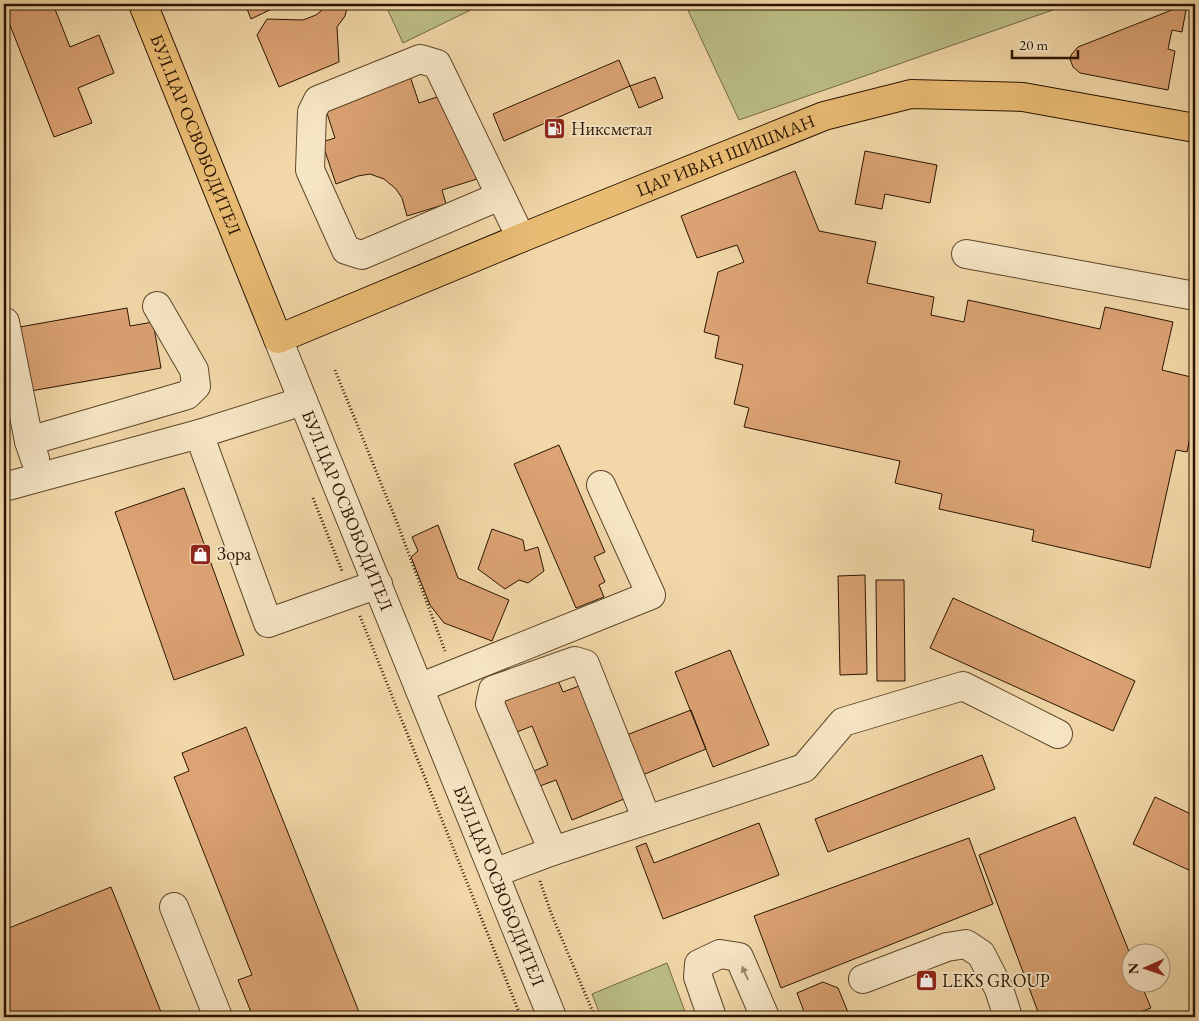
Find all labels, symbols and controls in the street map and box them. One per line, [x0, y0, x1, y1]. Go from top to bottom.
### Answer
scale bar [1012, 28, 1078, 60]
street label: БУЛ.ЦАР ОСВОБОДИТЕЛ [145, 31, 247, 239]
text: 20 m [1019, 35, 1048, 54]
street label: ЦАР ИВАН ШИШМАН [633, 109, 818, 201]
fuel station icon: Никсметал [543, 117, 567, 141]
place label: Никсметал [571, 117, 652, 140]
street label: БУЛ.ЦАР ОСВОБОДИТЕЛ [297, 406, 399, 614]
shop icon: Зора [189, 542, 213, 566]
place label: Зора [217, 542, 252, 565]
street label: БУЛ.ЦАР ОСВОБОДИТЕЛ [449, 782, 551, 990]
north arrow [1122, 944, 1172, 994]
text: N [1124, 962, 1142, 974]
one-way arrow [741, 966, 749, 980]
shop icon: LEKS GROUP [914, 969, 938, 993]
place label: LEKS GROUP [942, 969, 1050, 992]

